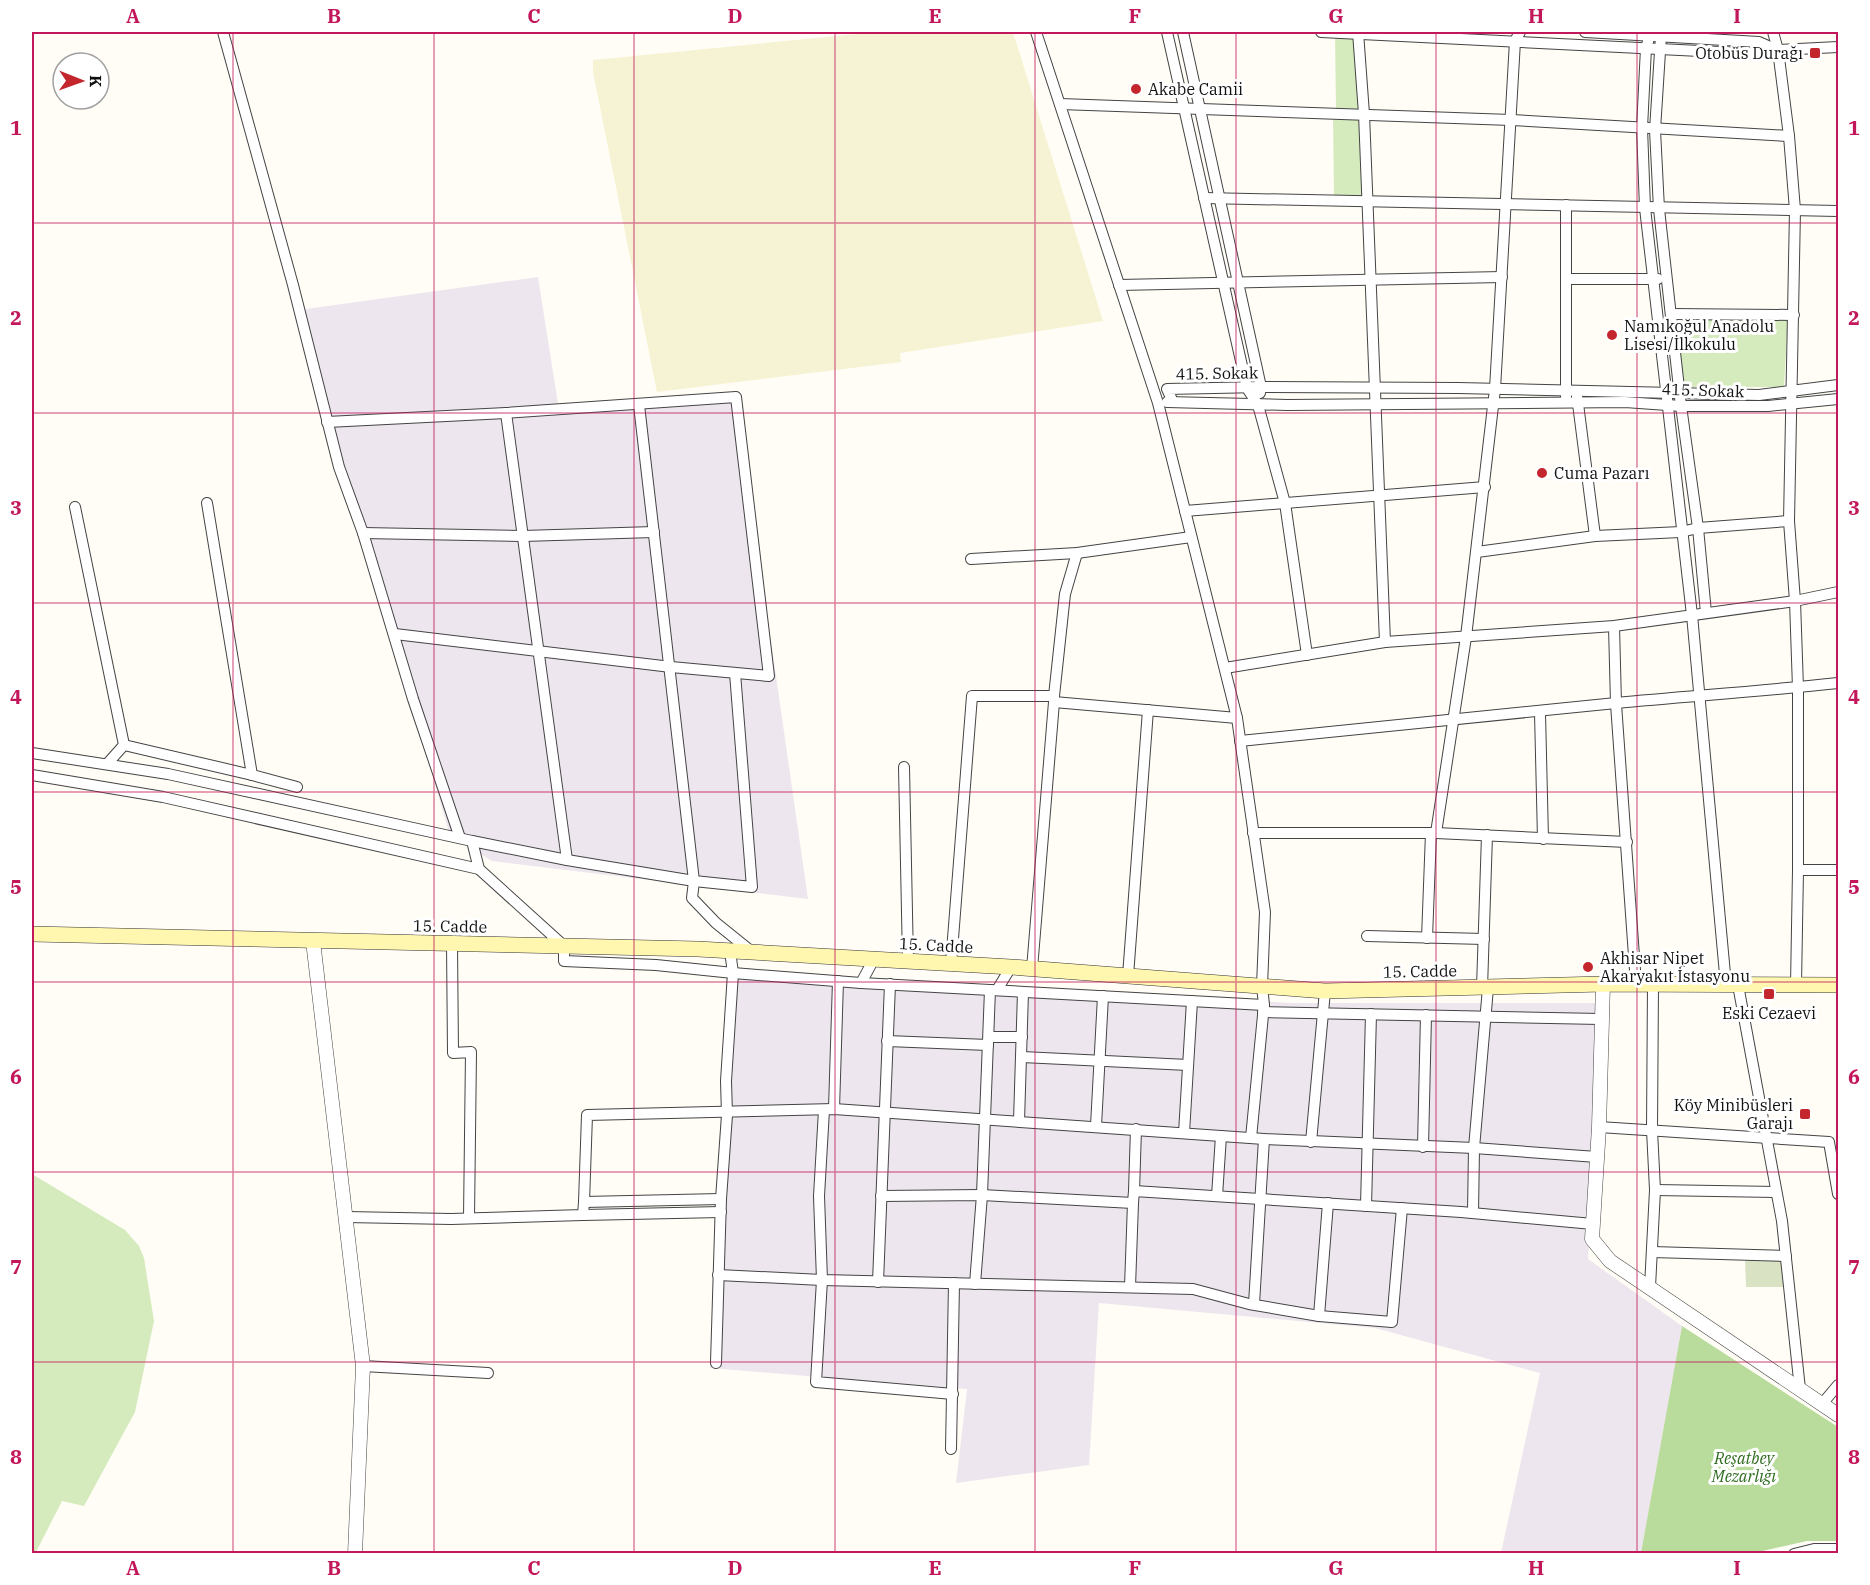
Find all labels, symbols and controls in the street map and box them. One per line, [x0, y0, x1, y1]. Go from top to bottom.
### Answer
text: A [126, 2, 140, 29]
text: B [327, 2, 341, 29]
text: C [527, 2, 541, 29]
text: D [727, 2, 743, 29]
text: E [928, 2, 942, 29]
text: F [1129, 2, 1141, 29]
text: G [1328, 2, 1344, 29]
text: H [1528, 2, 1544, 29]
text: I [1733, 2, 1741, 29]
place label: Otobüs Durağı [1695, 43, 1803, 63]
marker: Otobüs Durağı [1808, 46, 1822, 60]
north arrow [51, 51, 111, 111]
text: K [86, 75, 106, 88]
place label: Akabe Camii [1148, 79, 1243, 99]
marker: Akabe Camii [1129, 82, 1143, 96]
text: 1 [10, 114, 22, 141]
text: 1 [1848, 114, 1860, 141]
text: 2 [10, 304, 22, 331]
text: 2 [1848, 304, 1860, 331]
place label: Namıkoğul Anadolu Lisesi/İlkokulu [1624, 316, 1774, 354]
marker: Namıkoğul Anadolu Lisesi/İlkokulu [1605, 328, 1619, 342]
street label: 415. Sokak [1176, 362, 1259, 384]
street label: 415. Sokak [1661, 379, 1745, 401]
place label: Cuma Pazarı [1554, 463, 1649, 483]
marker: Cuma Pazarı [1535, 466, 1549, 480]
text: 3 [10, 494, 22, 521]
text: 3 [1848, 494, 1860, 521]
text: 4 [10, 683, 22, 710]
text: 4 [1848, 683, 1860, 710]
text: 5 [10, 873, 22, 900]
text: 5 [1848, 873, 1860, 900]
street label: 15. Cadde [413, 915, 487, 937]
street label: 15. Cadde [898, 933, 974, 957]
place label: Akhisar Nipet Akaryakıt İstasyonu [1600, 948, 1750, 986]
street label: 15. Cadde [1383, 960, 1457, 982]
marker: Akhisar Nipet Akaryakıt İstasyonu [1581, 960, 1595, 974]
marker: Eski Cezaevi [1762, 987, 1776, 1001]
place label: Eski Cezaevi [1722, 1003, 1816, 1023]
text: 6 [10, 1063, 22, 1090]
text: 6 [1848, 1063, 1860, 1090]
place label: Köy Minibüsleri Garajı [1674, 1095, 1793, 1133]
marker: Köy Minibüsleri Garajı [1798, 1107, 1812, 1121]
text: 7 [10, 1253, 22, 1280]
text: 7 [1848, 1253, 1860, 1280]
text: 8 [10, 1443, 22, 1470]
text: 8 [1848, 1443, 1860, 1470]
park label: Reşatbey Mezarlığı [1711, 1448, 1776, 1486]
text: A [126, 1554, 140, 1581]
text: B [327, 1554, 341, 1581]
text: C [527, 1554, 541, 1581]
text: D [727, 1554, 743, 1581]
text: E [928, 1554, 942, 1581]
text: F [1129, 1554, 1141, 1581]
text: G [1328, 1554, 1344, 1581]
text: H [1528, 1554, 1544, 1581]
text: I [1733, 1554, 1741, 1581]

